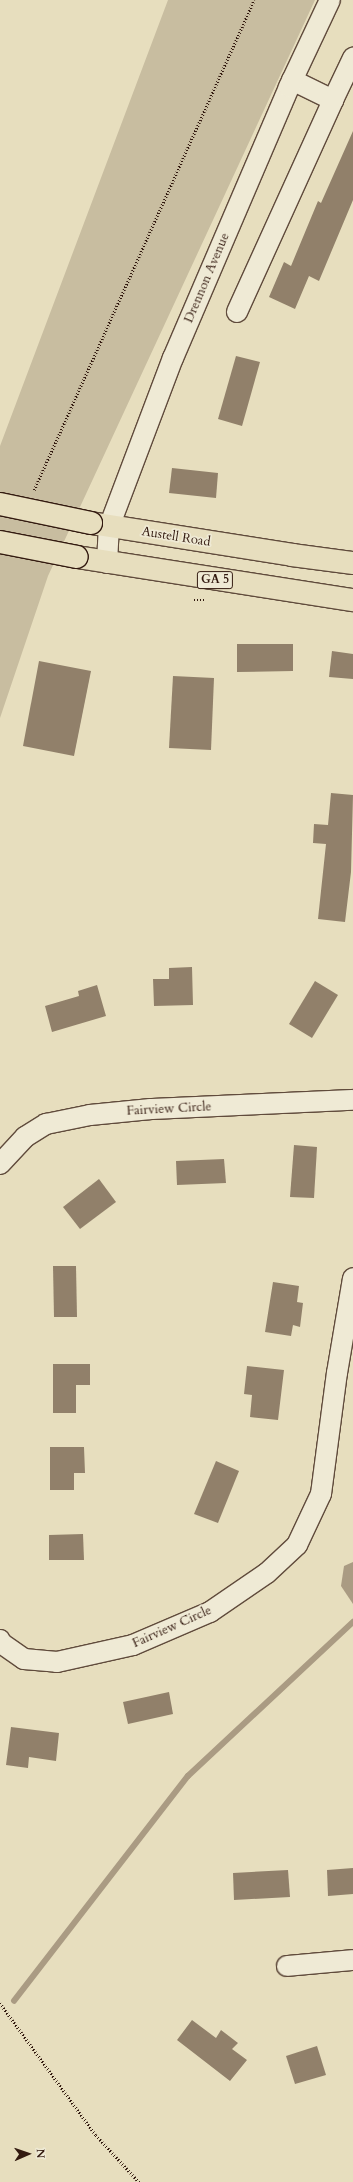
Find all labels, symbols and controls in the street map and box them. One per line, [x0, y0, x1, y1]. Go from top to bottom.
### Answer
street label: Drennon Avenue [181, 231, 233, 325]
street label: Austell Road [140, 524, 212, 550]
road number: GA 5 [196, 570, 234, 590]
street label: Fairview Circle [126, 1099, 212, 1119]
street label: Fairview Circle [130, 1603, 214, 1651]
north arrow [8, 2134, 48, 2174]
text: N [33, 2149, 48, 2159]

